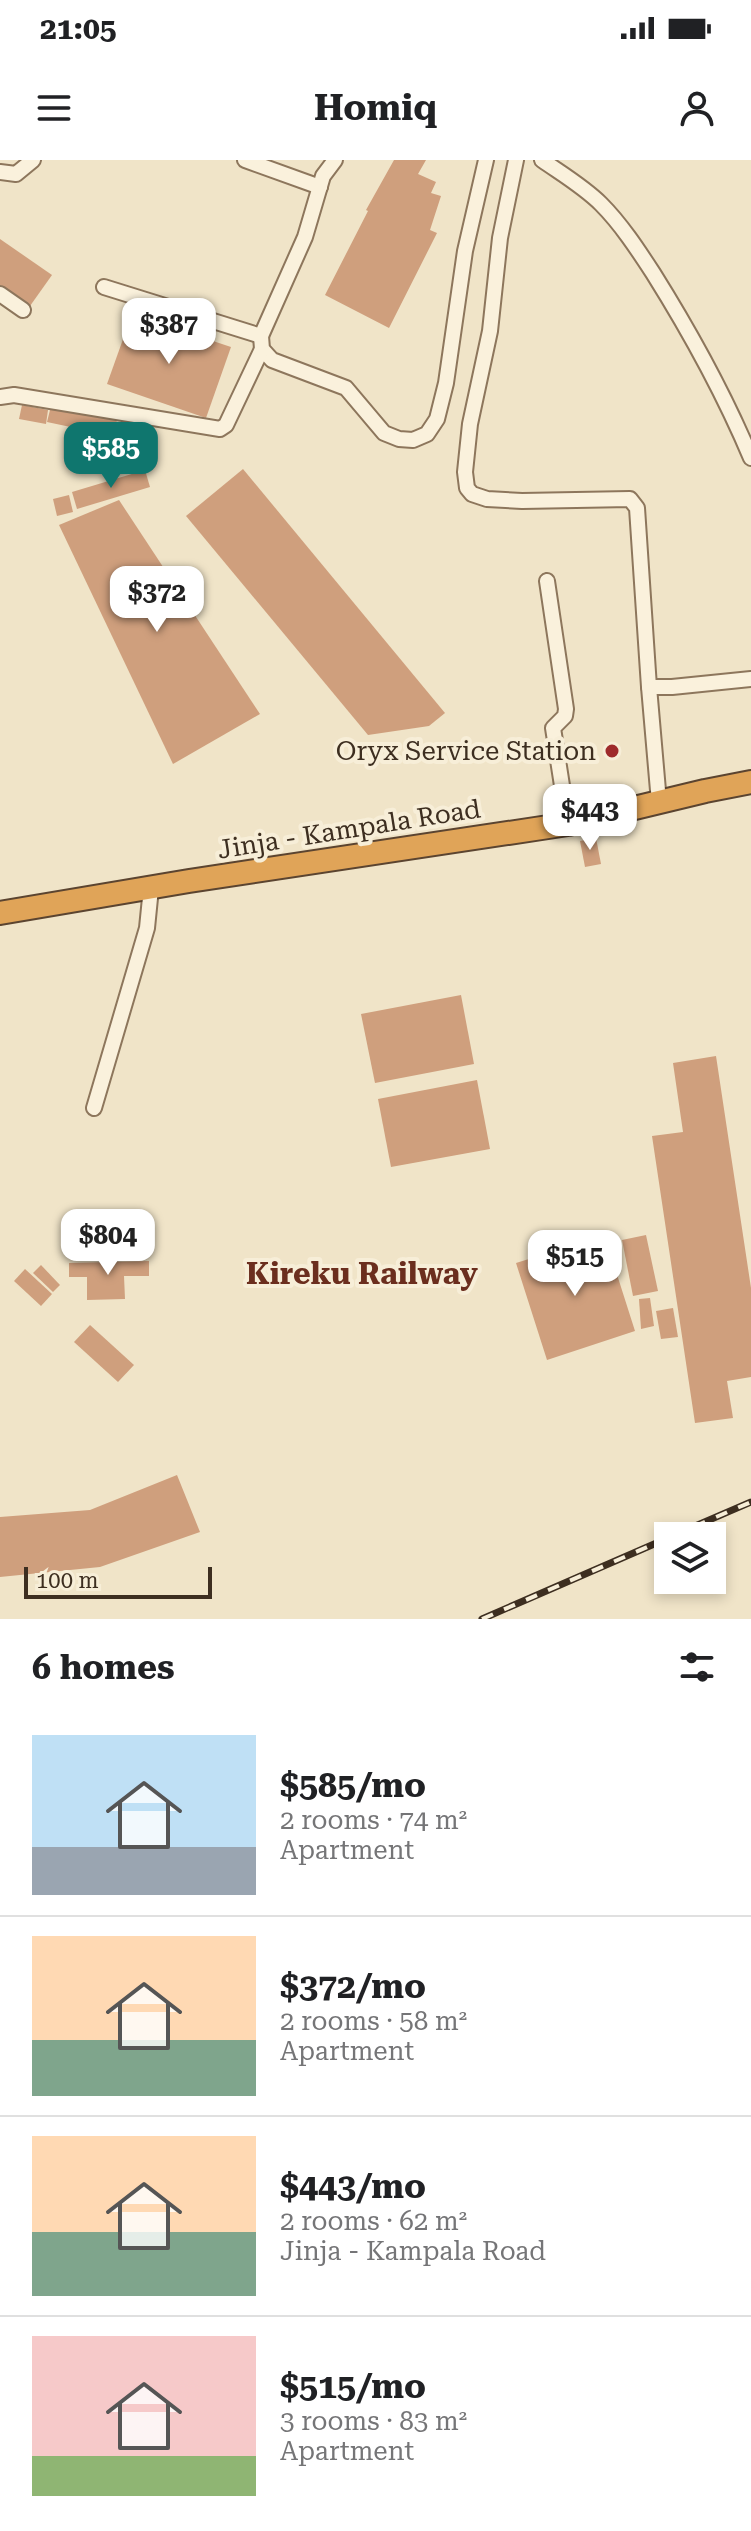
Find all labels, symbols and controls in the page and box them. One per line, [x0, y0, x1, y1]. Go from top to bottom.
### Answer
text: 21:05 [40, 11, 117, 46]
icon: menu [32, 86, 76, 130]
icon: person [675, 86, 719, 130]
text: Homiq [314, 87, 437, 129]
pin: $387 [122, 298, 216, 366]
text: $387 [140, 309, 198, 339]
pin: $585 [64, 422, 158, 490]
text: $585 [82, 433, 140, 463]
pin: $372 [110, 566, 204, 634]
text: $372 [128, 577, 186, 607]
place label: Oryx Service Station [336, 736, 596, 766]
marker: Oryx Service Station [603, 742, 621, 760]
pin: $443 [543, 784, 637, 852]
street label: Jinja - Kampala Road [215, 793, 483, 865]
text: $443 [561, 795, 619, 825]
pin: $804 [61, 1209, 155, 1277]
text: $804 [79, 1220, 137, 1250]
pin: $515 [528, 1230, 622, 1298]
text: $515 [546, 1241, 604, 1271]
district label: Kireku Railway [246, 1256, 478, 1291]
map controls [654, 1522, 726, 1594]
button: layers [654, 1522, 726, 1594]
scale bar [24, 1563, 212, 1599]
text: 100 m [36, 1568, 99, 1593]
icon: filters [675, 1645, 719, 1689]
text: 6 homes [32, 1647, 175, 1687]
text: $585/mo [280, 1765, 426, 1805]
icon: home [96, 1767, 192, 1863]
text: 2 rooms · 74 m² [280, 1805, 467, 1835]
text: Apartment [280, 1835, 414, 1865]
text: $372/mo [280, 1966, 426, 2006]
icon: home [96, 1968, 192, 2064]
text: 2 rooms · 58 m² [280, 2006, 467, 2036]
text: Apartment [280, 2036, 414, 2066]
text: $443/mo [280, 2166, 426, 2206]
icon: home [96, 2168, 192, 2264]
text: 2 rooms · 62 m² [280, 2206, 467, 2236]
text: Jinja - Kampala Road [280, 2236, 546, 2266]
text: $515/mo [280, 2366, 426, 2406]
icon: home [96, 2368, 192, 2464]
text: 3 rooms · 83 m² [280, 2406, 467, 2436]
text: Apartment [280, 2436, 414, 2466]

